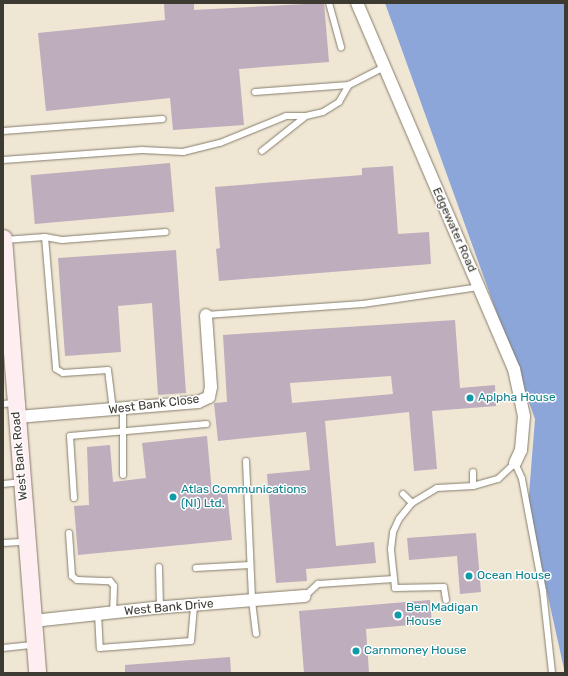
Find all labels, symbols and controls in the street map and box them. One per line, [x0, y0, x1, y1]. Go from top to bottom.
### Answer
street label: Edgewater Road [429, 185, 479, 275]
place label: Aplpha House [478, 391, 556, 405]
street label: West Bank Close [108, 392, 200, 418]
marker: Aplpha House [465, 393, 475, 403]
street label: West Bank Road [9, 411, 31, 501]
place label: Atlas Communications (NI) Ltd. [181, 483, 307, 511]
marker: Atlas Communications (NI) Ltd. [168, 492, 178, 502]
place label: Ocean House [477, 569, 551, 583]
marker: Ocean House [464, 571, 474, 581]
street label: West Bank Drive [124, 597, 214, 619]
place label: Ben Madigan House [406, 601, 478, 629]
marker: Ben Madigan House [393, 610, 403, 620]
place label: Carnmoney House [364, 644, 467, 658]
marker: Carnmoney House [351, 646, 361, 656]

